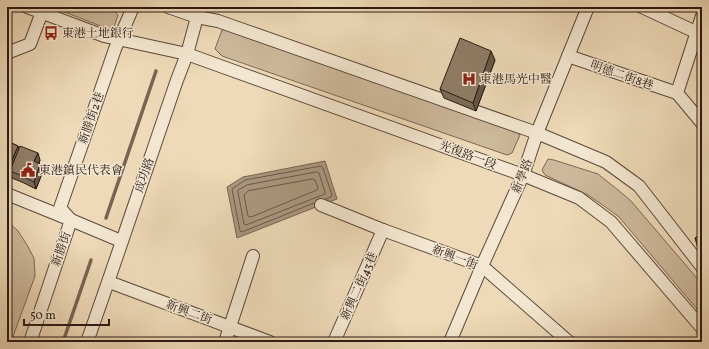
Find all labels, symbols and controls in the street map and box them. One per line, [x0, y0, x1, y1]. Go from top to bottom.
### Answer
bus stop icon: 東港土地銀行 [43, 25, 59, 41]
place label: 東港土地銀行 [62, 26, 134, 42]
street label: 明德二街8巷 [588, 58, 656, 94]
hospital icon: 東港馬光中醫 [461, 71, 477, 87]
place label: 東港馬光中醫 [480, 72, 552, 88]
street label: 新勝街2巷 [76, 90, 108, 147]
street label: 光復路一段 [437, 138, 499, 174]
street label: 成功路 [132, 156, 158, 195]
street label: 新學路 [509, 157, 537, 196]
public building icon: 東港鎮民代表會 [20, 162, 36, 178]
place label: 東港鎮民代表會 [39, 163, 123, 179]
street label: 新勝街 [49, 229, 76, 269]
street label: 新興一街 [429, 242, 481, 274]
street label: 新興二街43巷 [338, 250, 382, 323]
street label: 新興二街 [163, 297, 215, 329]
scale bar [24, 301, 109, 327]
text: 50 m [30, 308, 56, 324]

